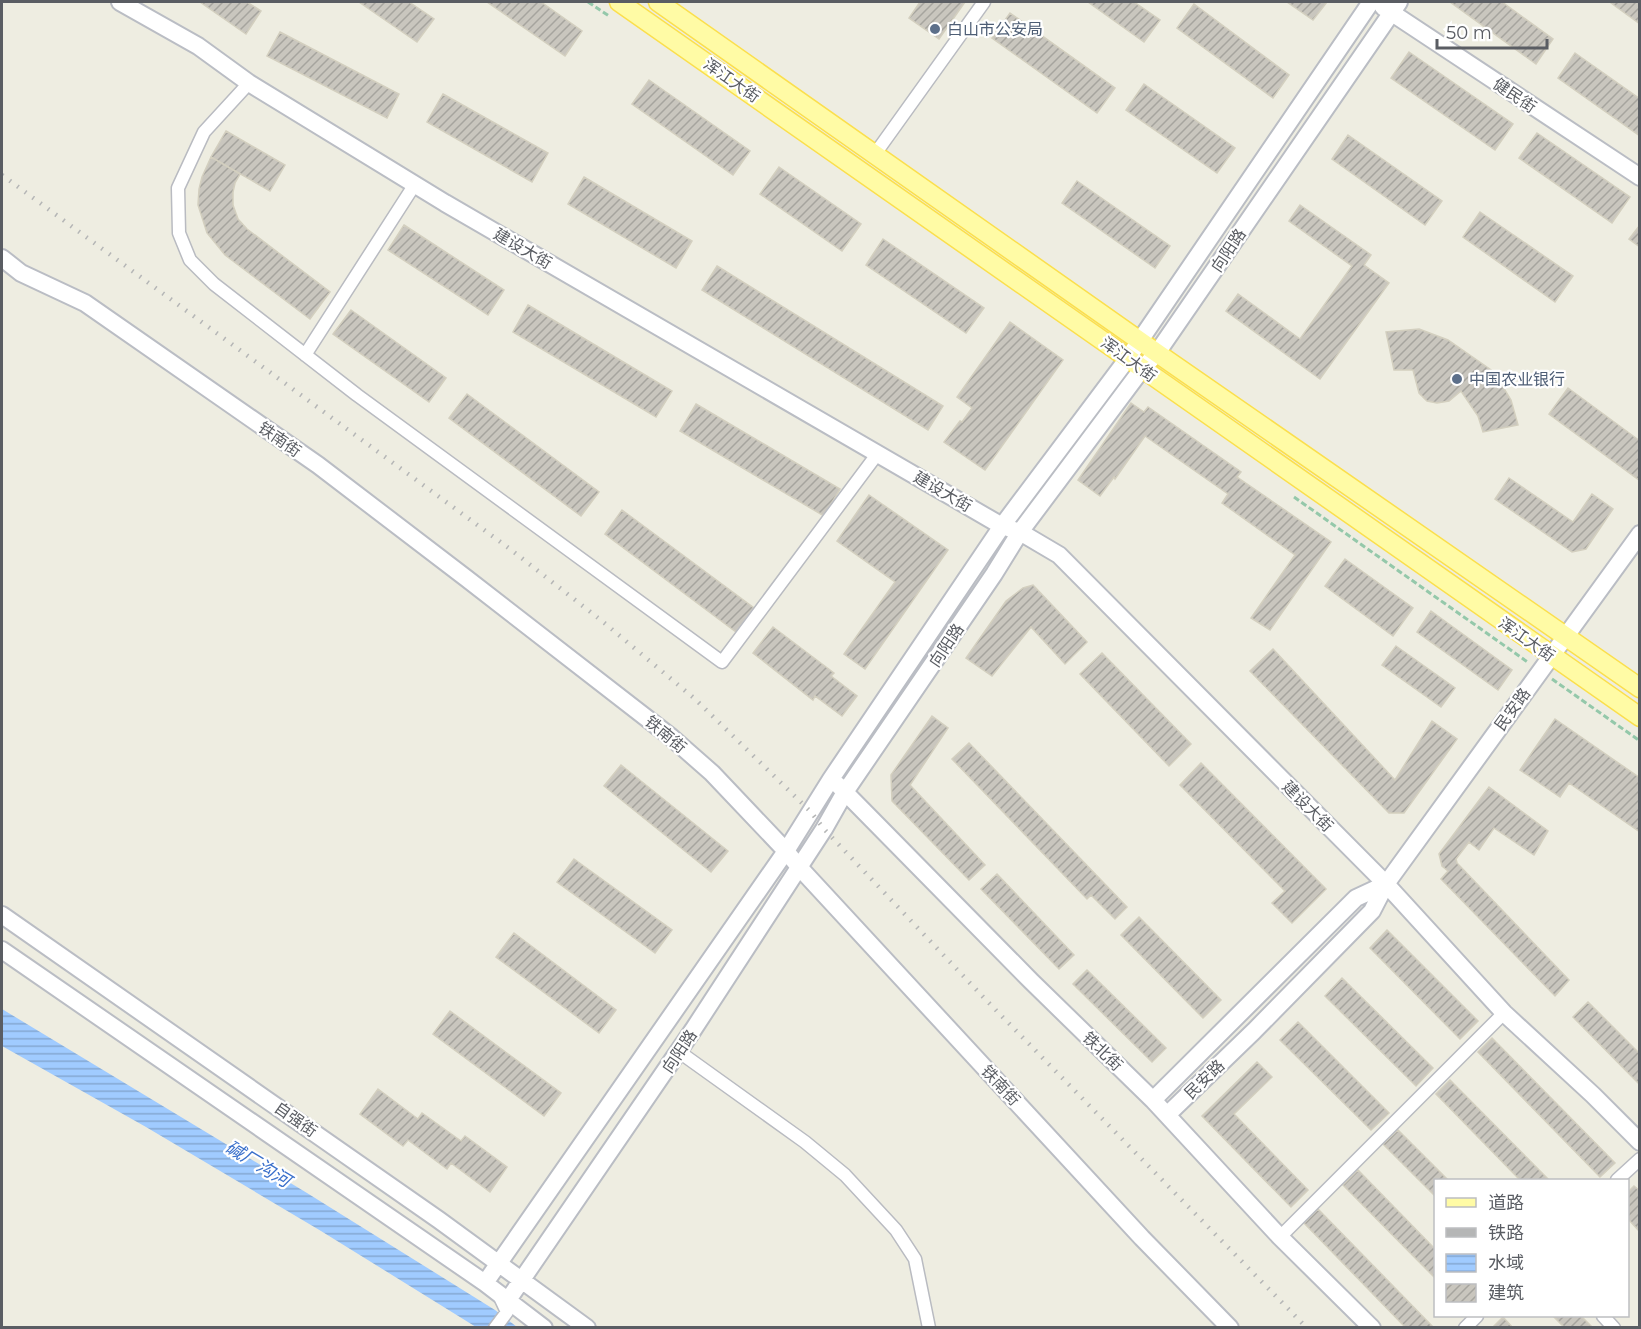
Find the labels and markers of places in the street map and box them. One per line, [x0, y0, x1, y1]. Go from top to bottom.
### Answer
place label: 白山市公安局 [947, 20, 1043, 39]
marker: 白山市公安局 [928, 22, 942, 36]
place label: 中国农业银行 [1469, 370, 1565, 389]
marker: 中国农业银行 [1450, 372, 1464, 386]

